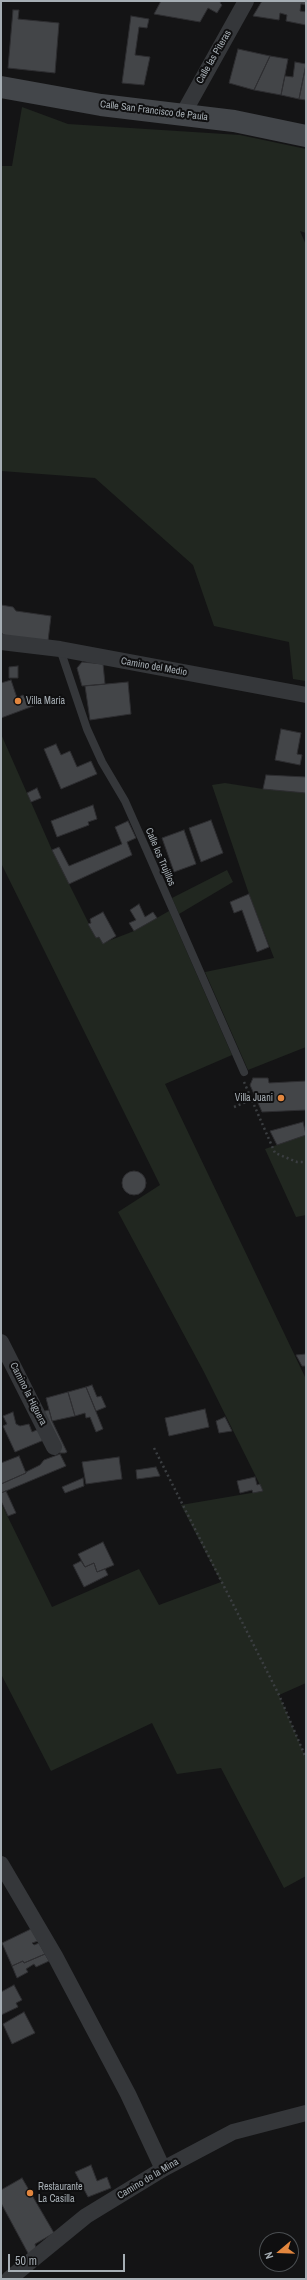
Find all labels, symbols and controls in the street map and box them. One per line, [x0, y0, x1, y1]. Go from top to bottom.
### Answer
street label: Calle las Piteras [194, 28, 234, 86]
street label: Calle San Francisco de Paula [99, 98, 209, 124]
street label: Camino del Medio [120, 655, 188, 679]
place label: Villa María [26, 695, 65, 707]
marker: Villa María [13, 696, 23, 706]
street label: Calle los Trujillos [142, 826, 178, 888]
place label: Villa Juani [235, 1092, 273, 1104]
marker: Villa Juani [276, 1093, 286, 1103]
street label: Camino la Higuera [7, 1361, 49, 1427]
street label: Camino de la Mina [115, 2156, 181, 2202]
place label: Restaurante La Casilla [38, 2181, 83, 2204]
marker: Restaurante La Casilla [25, 2188, 35, 2198]
north arrow [259, 2232, 299, 2272]
scale bar [10, 2246, 127, 2272]
text: N [261, 2250, 276, 2261]
text: 50 m [15, 2253, 37, 2269]

